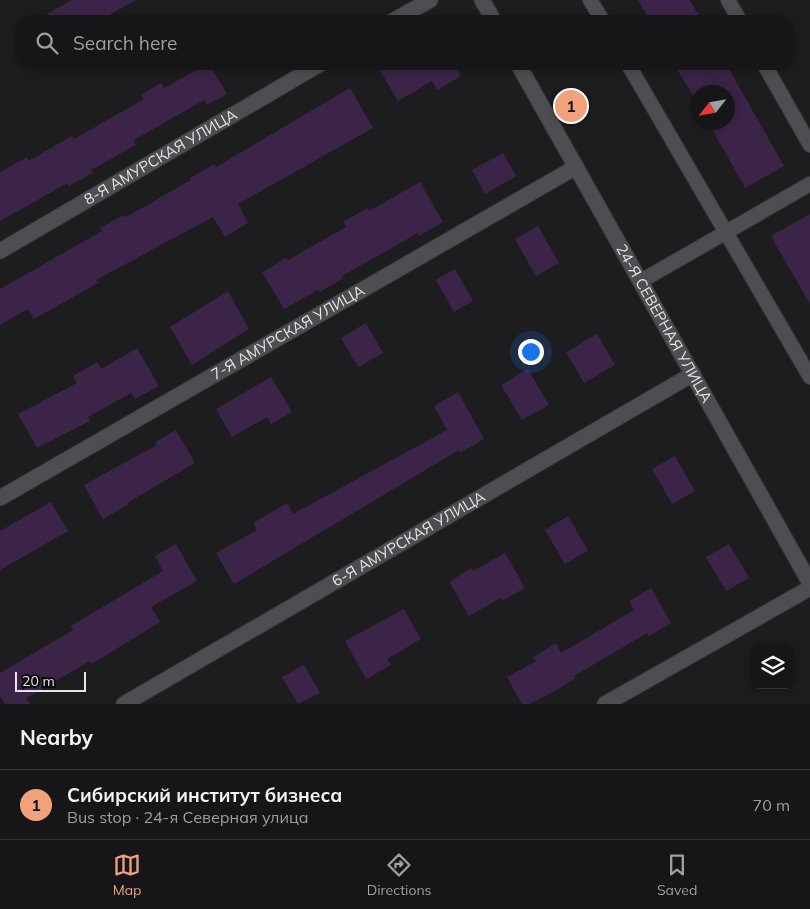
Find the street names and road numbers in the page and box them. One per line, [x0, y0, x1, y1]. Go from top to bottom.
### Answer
street label: 8-Я АМУРСКАЯ УЛИЦА [80, 105, 240, 209]
street label: 24-Я СЕВЕРНАЯ УЛИЦА [612, 241, 717, 406]
street label: 7-Я АМУРСКАЯ УЛИЦА [207, 281, 368, 384]
street label: 6-Я АМУРСКАЯ УЛИЦА [328, 487, 488, 590]

